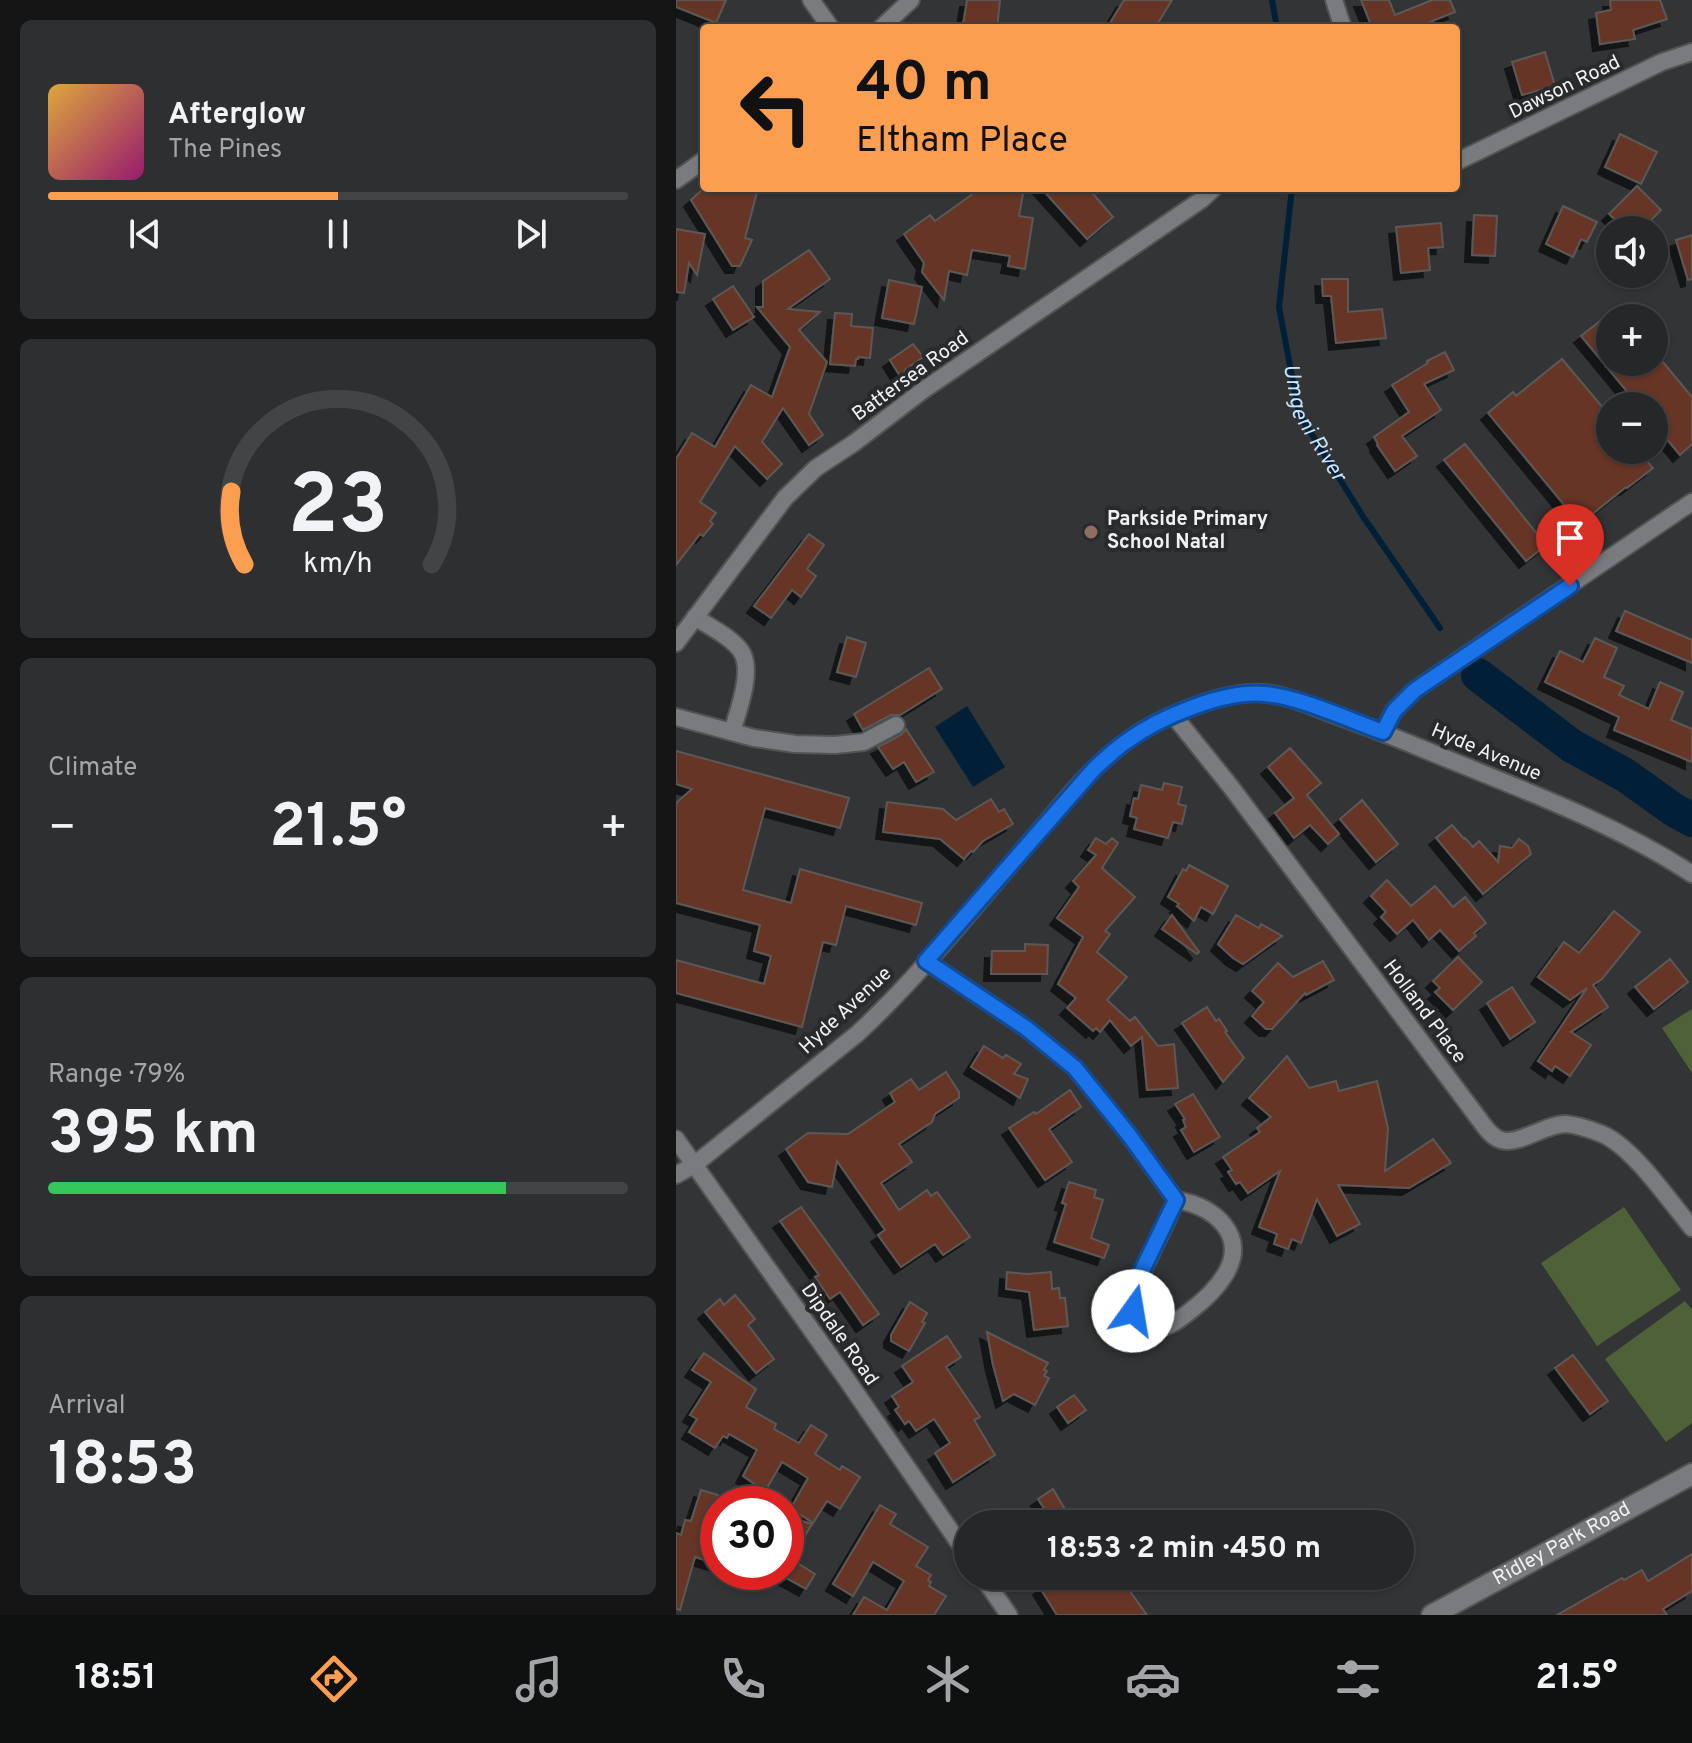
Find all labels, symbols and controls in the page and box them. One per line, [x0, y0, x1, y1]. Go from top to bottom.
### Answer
text: 40 m [856, 50, 992, 120]
street label: Dawson Road [1505, 50, 1625, 126]
icon: left [724, 56, 828, 160]
text: Afterglow [168, 97, 306, 134]
text: Eltham Place [856, 119, 1068, 165]
text: The Pines [168, 134, 282, 167]
icon: previous [123, 212, 167, 256]
icon: pause [316, 212, 360, 256]
icon: next [509, 212, 553, 256]
map controls [1596, 216, 1668, 464]
button: sound [1596, 216, 1668, 288]
button: + [1596, 304, 1668, 376]
street label: Battersea Road [848, 326, 974, 428]
water label: Umgeni River [1276, 362, 1352, 488]
button: − [1596, 392, 1668, 464]
text: 23 [288, 457, 388, 562]
pin [1536, 504, 1604, 586]
place label: Parkside Primary School Natal [1107, 507, 1268, 556]
icon: arrive [1548, 516, 1592, 560]
marker: Parkside Primary School Natal [1082, 523, 1100, 541]
text: km/h [303, 547, 373, 583]
street label: Hyde Avenue [1427, 718, 1545, 788]
text: Climate [48, 752, 137, 785]
text: 21.5° [269, 792, 407, 868]
text: − [48, 802, 76, 858]
text: + [600, 802, 628, 858]
street label: Holland Place [1376, 955, 1472, 1069]
street label: Hyde Avenue [794, 962, 898, 1060]
text: Range · 79% [48, 1059, 185, 1092]
text: 395 km [48, 1099, 259, 1175]
position arrow [1091, 1269, 1175, 1353]
street label: Dipdale Road [794, 1279, 884, 1391]
text: Arrival [48, 1390, 126, 1423]
text: 18:53 [48, 1430, 197, 1506]
speed limit sign: 30 [700, 1486, 804, 1590]
street label: Ridley Park Road [1489, 1497, 1636, 1592]
text: 18:53 · 2 min · 450 m [1047, 1531, 1321, 1568]
icon: directions [306, 1651, 362, 1707]
icon: music [511, 1651, 567, 1707]
icon: phone [715, 1651, 771, 1707]
icon: climate [920, 1651, 976, 1707]
icon: car [1125, 1651, 1181, 1707]
icon: filters [1330, 1651, 1386, 1707]
text: 18:51 [74, 1656, 157, 1702]
text: 21.5° [1535, 1656, 1618, 1702]

